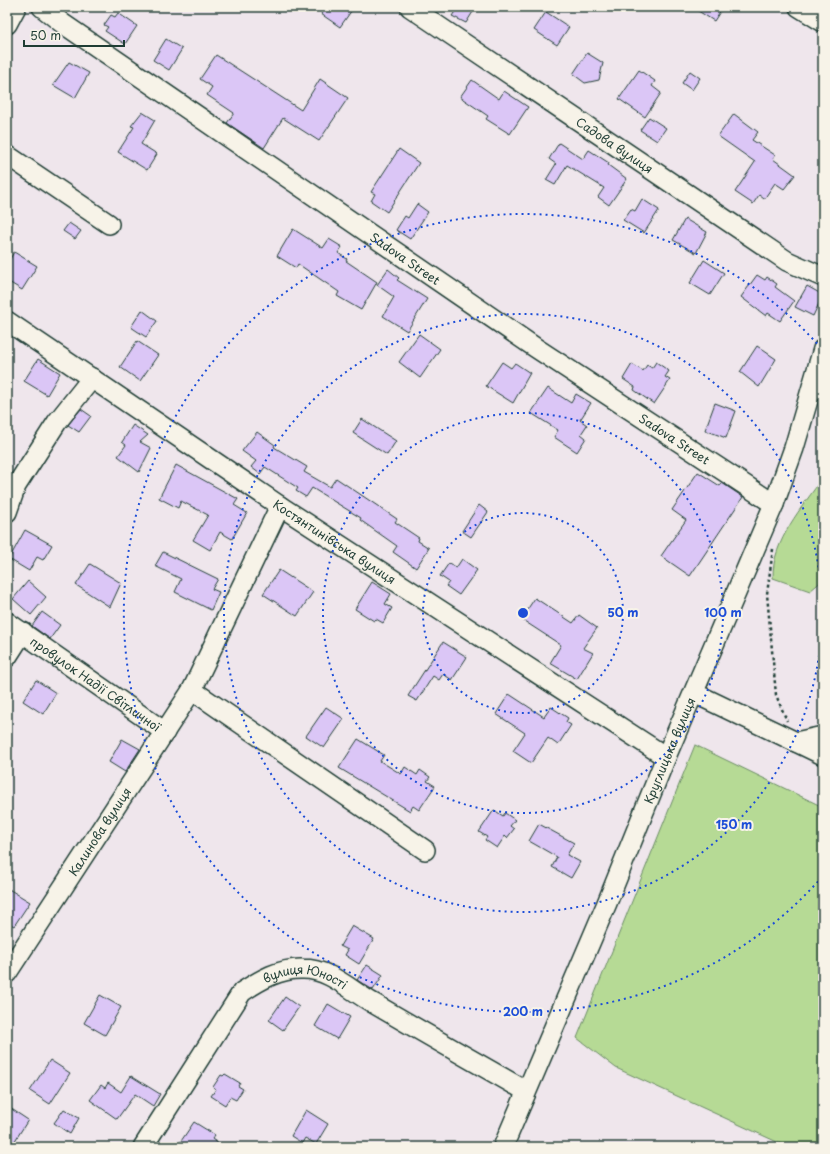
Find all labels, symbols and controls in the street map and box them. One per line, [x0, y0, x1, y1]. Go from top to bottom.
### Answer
scale bar [24, 22, 124, 48]
text: 50 m [30, 26, 61, 44]
street label: Садова вулиця [573, 112, 657, 178]
street label: Sadova Street [367, 228, 444, 289]
street label: Sadova Street [636, 409, 714, 469]
street label: Костянтинівська вулиця [270, 495, 400, 588]
text: 50 m [607, 603, 639, 621]
text: 100 m [704, 603, 742, 621]
centre of rings [516, 606, 530, 620]
street label: провулок Надії Світличної [27, 632, 165, 736]
street label: Круглицька вулиця [639, 694, 699, 806]
street label: Калинова вулиця [64, 784, 135, 880]
text: 150 m [716, 815, 752, 833]
street label: вулиця Юності [259, 960, 351, 993]
text: 200 m [503, 1002, 543, 1020]

